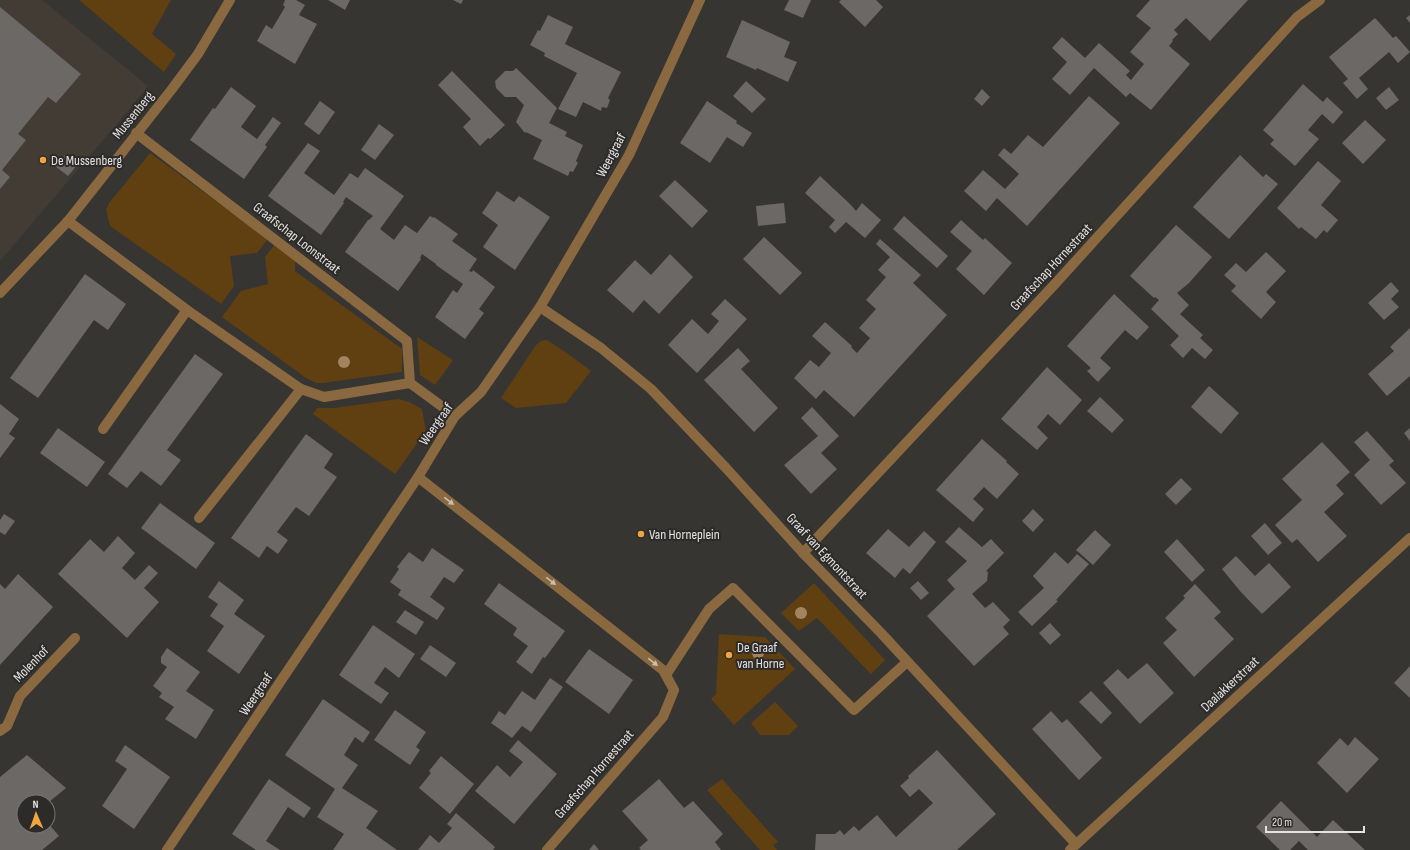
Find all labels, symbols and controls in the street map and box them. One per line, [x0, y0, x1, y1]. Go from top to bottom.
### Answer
street label: Mussenberg [109, 87, 158, 142]
street label: Weergraaf [592, 129, 630, 180]
place label: De Mussenberg [51, 152, 123, 169]
marker: De Mussenberg [38, 155, 48, 165]
street label: Graafschap Loonstraat [250, 199, 344, 277]
street label: Graafschap Hornestraat [1006, 220, 1096, 314]
street label: Weergraaf [415, 399, 457, 449]
one-way arrow [443, 497, 454, 505]
street label: Graaf van Egmontstraat [783, 510, 871, 602]
place label: Van Horneplein [649, 526, 720, 543]
marker: Van Horneplein [636, 529, 646, 539]
one-way arrow [546, 577, 557, 586]
place label: De Graaf van Horne [737, 639, 784, 672]
street label: Molenhof [10, 642, 53, 686]
marker: De Graaf van Horne [724, 650, 734, 660]
street label: Daalakkerstraat [1197, 653, 1263, 715]
one-way arrow [648, 657, 659, 666]
street label: Weergraaf [236, 669, 277, 719]
street label: Graafschap Hornestraat [551, 726, 637, 822]
north arrow [16, 794, 56, 834]
text: N [33, 798, 39, 811]
scale bar [1266, 808, 1364, 834]
text: 20 m [1272, 815, 1292, 830]

